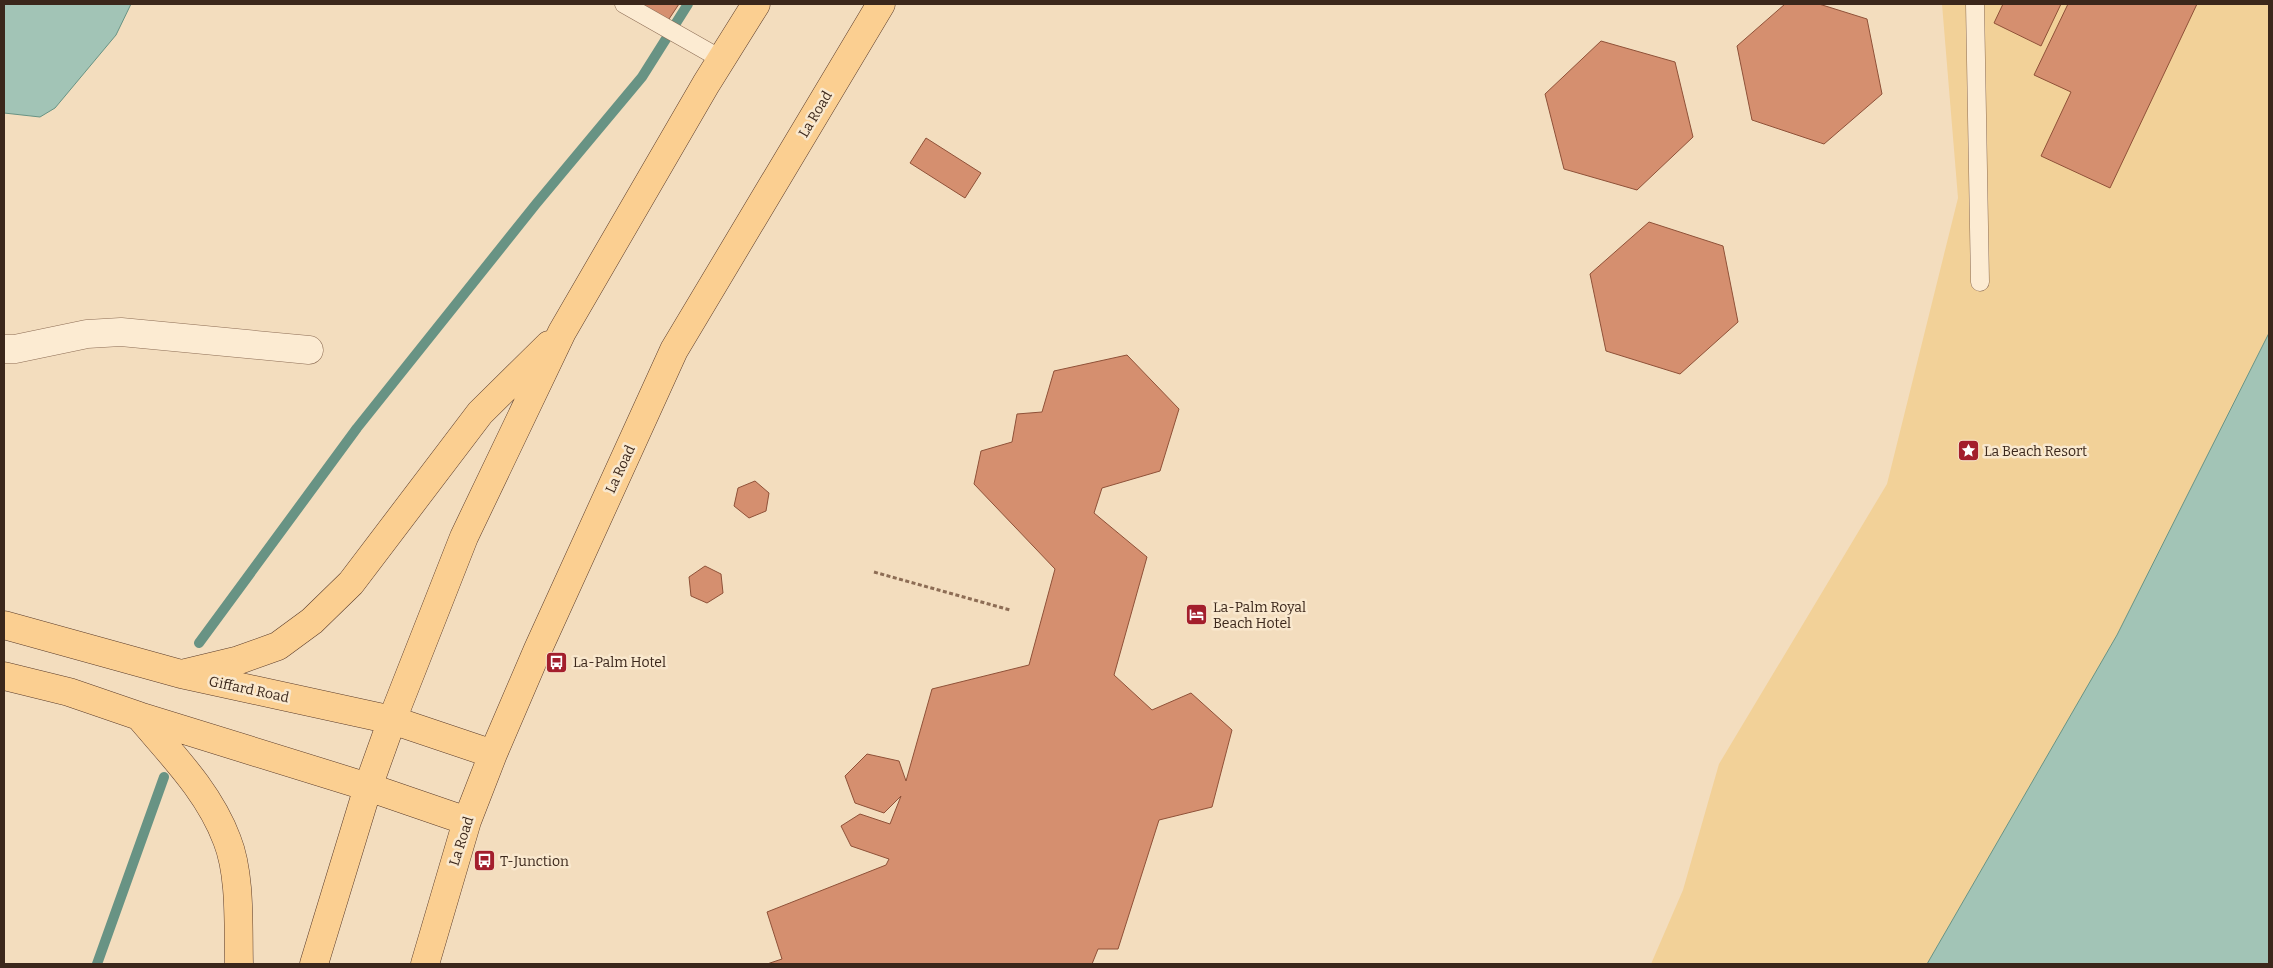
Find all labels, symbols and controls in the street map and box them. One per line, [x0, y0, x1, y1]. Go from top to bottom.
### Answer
street label: La Road [795, 88, 836, 140]
place icon: La Beach Resort [1956, 439, 1980, 463]
street label: La Road [602, 443, 639, 496]
place label: La Beach Resort [1984, 443, 2087, 460]
place label: La-Palm Royal Beach Hotel [1213, 599, 1306, 632]
hotel icon: La-Palm Royal Beach Hotel [1185, 603, 1209, 627]
bus stop icon: La-Palm Hotel [545, 650, 569, 674]
place label: La-Palm Hotel [573, 654, 666, 671]
street label: Giffard Road [207, 673, 291, 706]
street label: La Road [446, 814, 477, 868]
bus stop icon: T-Junction [472, 849, 496, 873]
place label: T-Junction [500, 853, 569, 870]

